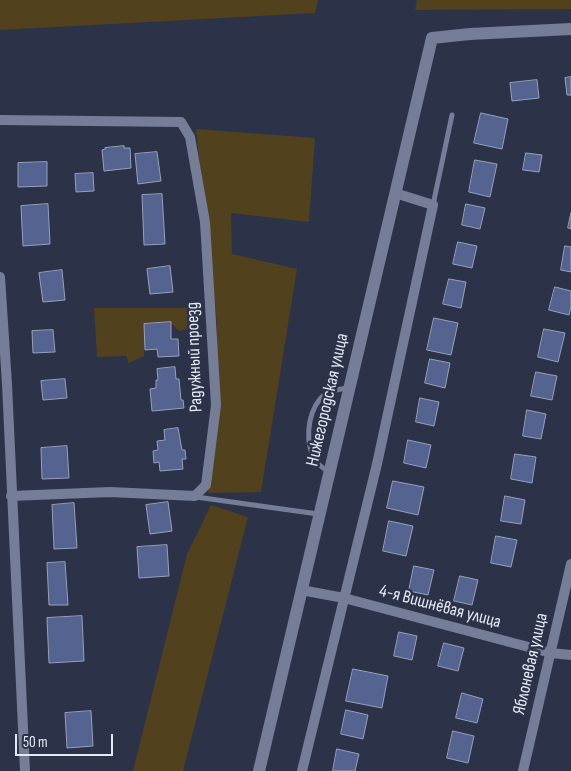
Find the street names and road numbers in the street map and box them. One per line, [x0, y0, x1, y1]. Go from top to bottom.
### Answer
street label: Радужный проезд [182, 301, 208, 413]
street label: Нижегородская улица [302, 331, 354, 469]
street label: 4-я Вишнёвая улица [377, 580, 503, 634]
street label: Яблоневая улица [509, 611, 553, 717]

